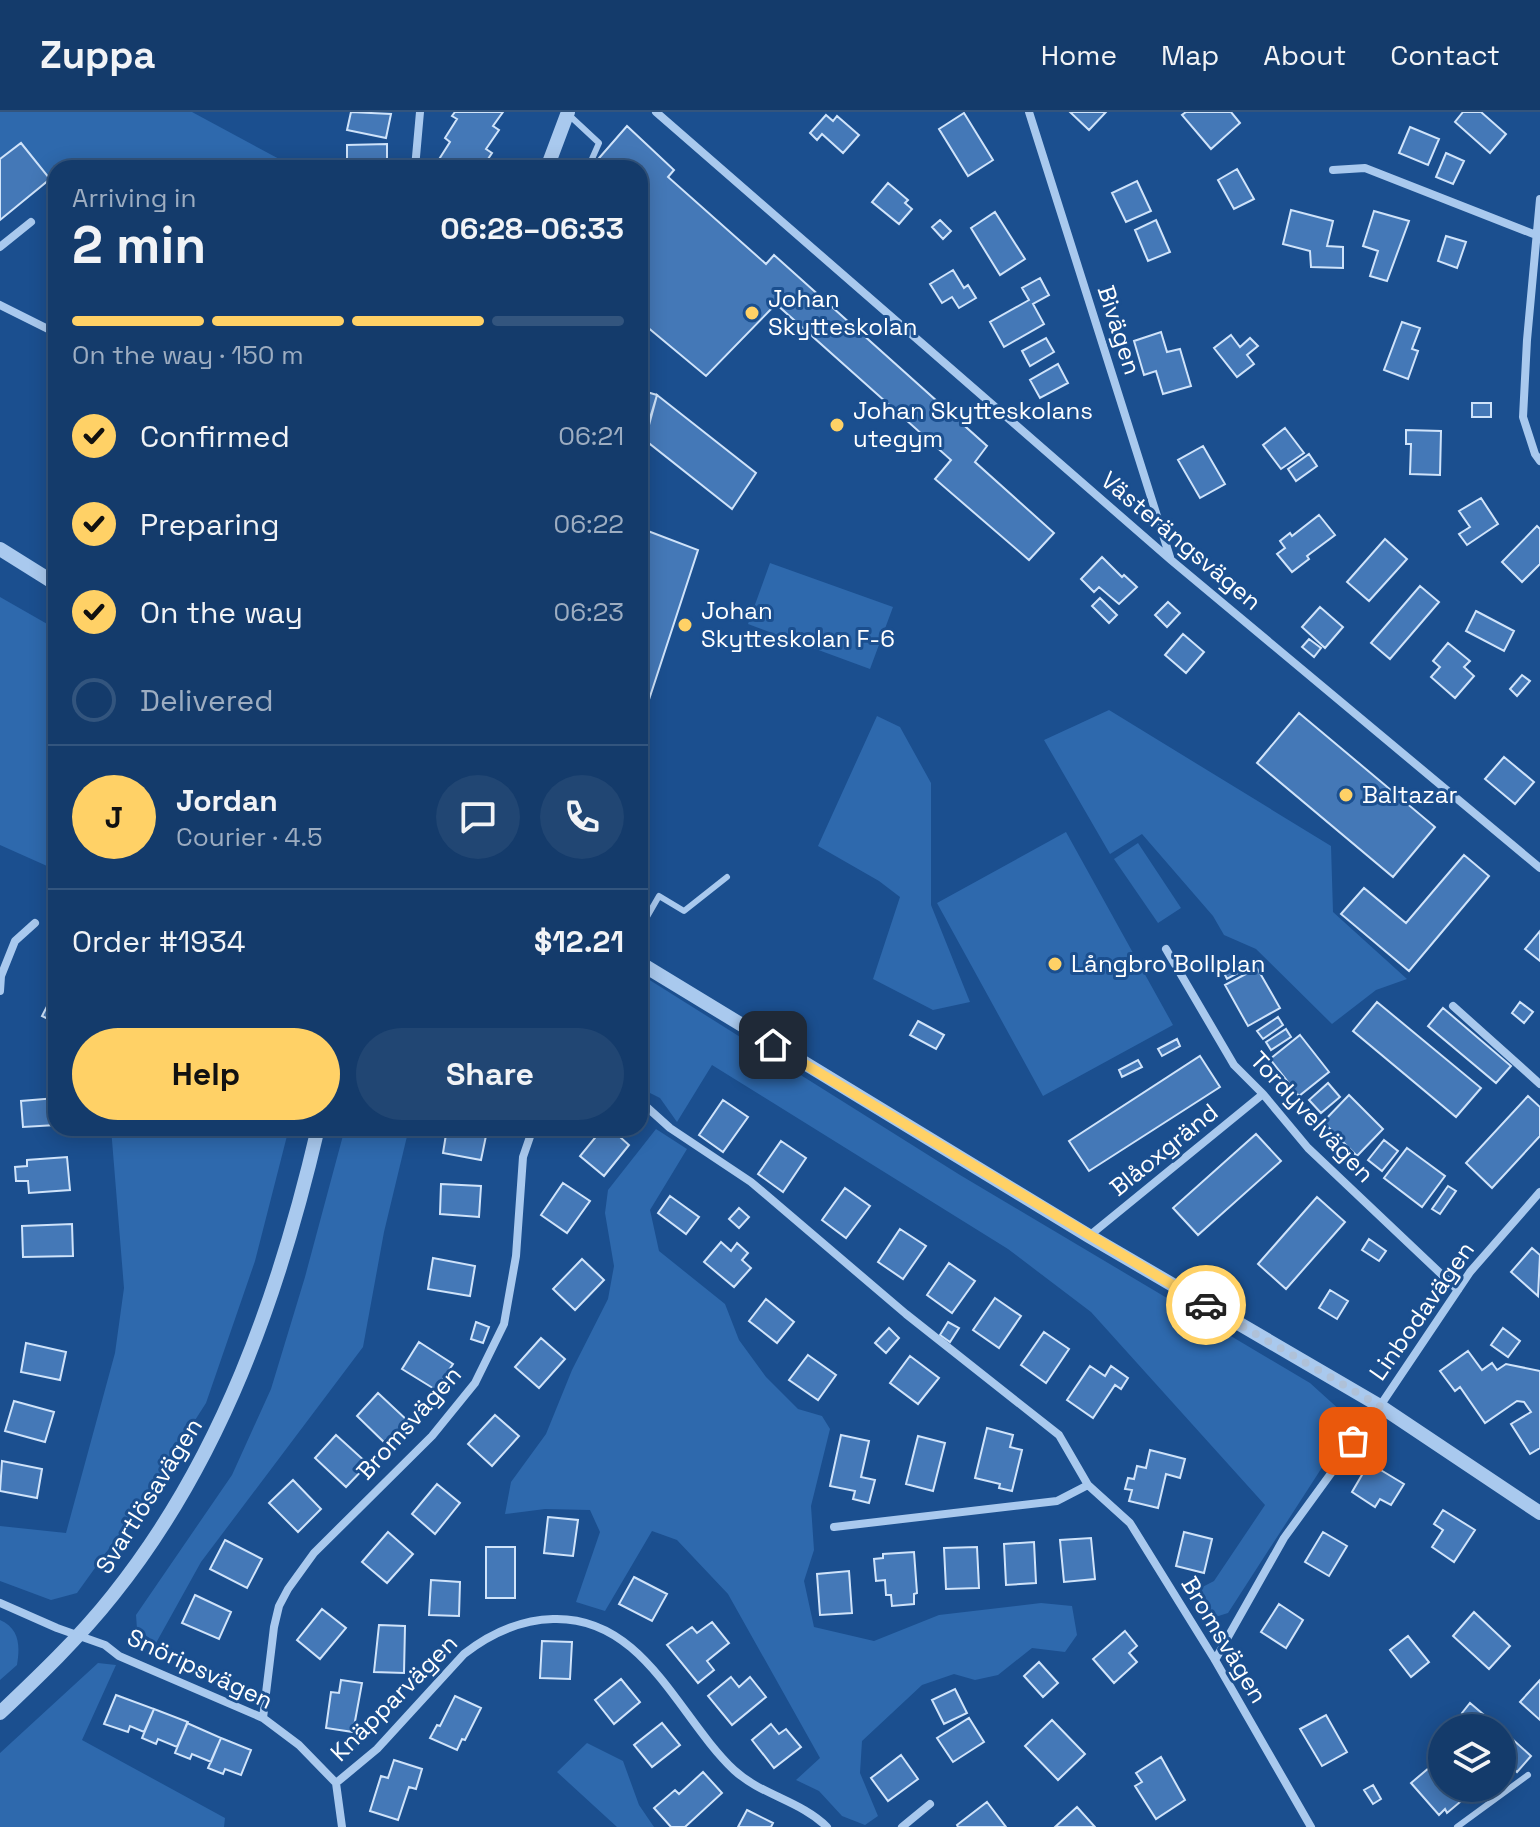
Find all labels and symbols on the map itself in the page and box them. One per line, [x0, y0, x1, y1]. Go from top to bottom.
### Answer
street label: Bivägen [1091, 281, 1148, 378]
place label: Johan Skytteskolan [768, 283, 917, 342]
marker: Johan Skytteskolan [743, 304, 761, 322]
place label: Johan Skytteskolans utegym [853, 395, 1093, 454]
marker: Johan Skytteskolans utegym [828, 416, 846, 434]
street label: Västerängsvägen [1095, 464, 1268, 617]
place label: Johan Skytteskolan F-6 [701, 595, 895, 654]
marker: Johan Skytteskolan F-6 [676, 616, 694, 634]
place label: Baltazar [1362, 779, 1458, 810]
marker: Baltazar [1337, 786, 1355, 804]
place label: Långbro Bollplan [1071, 948, 1265, 979]
marker: Långbro Bollplan [1046, 955, 1064, 973]
pin [739, 1011, 807, 1079]
street label: Tordyvelvägen [1244, 1045, 1381, 1189]
street label: Blåoxgränd [1103, 1096, 1224, 1203]
street label: Linbodavägen [1362, 1235, 1481, 1386]
courier [1166, 1265, 1246, 1345]
street label: Bromsvägen [349, 1359, 468, 1486]
pin [1319, 1407, 1387, 1475]
street label: Svartlösavägen [88, 1412, 209, 1579]
street label: Bromsvägen [1174, 1571, 1274, 1709]
street label: Snöripsvägen [122, 1621, 278, 1716]
street label: Knäpparvägen [324, 1628, 464, 1768]

